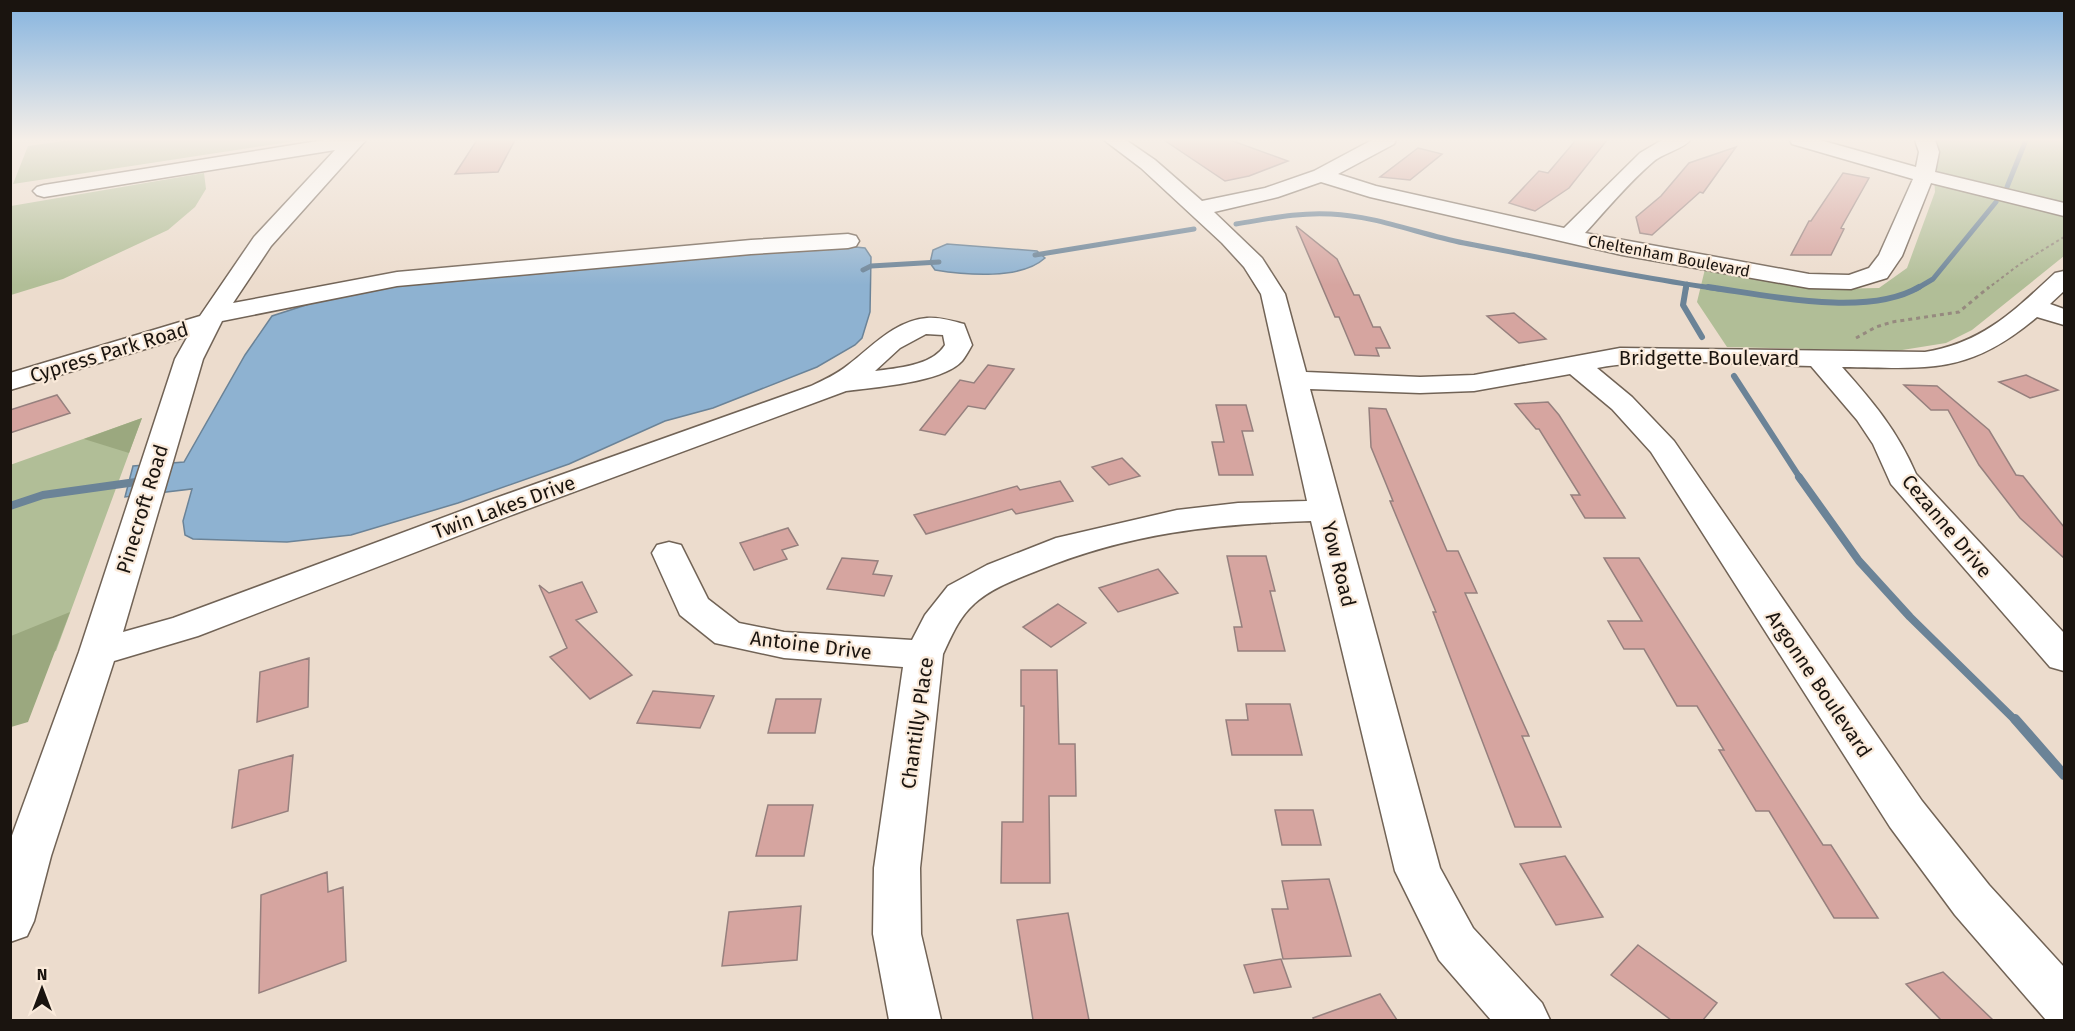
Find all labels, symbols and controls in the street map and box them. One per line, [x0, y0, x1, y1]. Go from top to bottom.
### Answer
street label: Cheltenham Boulevard [1586, 231, 1752, 281]
street label: Cypress Park Road [27, 316, 191, 388]
street label: Bridgette Boulevard [1619, 346, 1799, 370]
street label: Pinecroft Road [111, 442, 173, 576]
street label: Cezanne Drive [1897, 469, 1997, 583]
street label: Twin Lakes Drive [429, 470, 579, 544]
street label: Yow Road [1317, 519, 1361, 609]
street label: Argonne Boulevard [1761, 606, 1877, 762]
street label: Antoine Drive [749, 626, 873, 664]
street label: Chantilly Place [896, 655, 938, 791]
north arrow [12, 959, 72, 1019]
text: N [37, 965, 47, 984]

